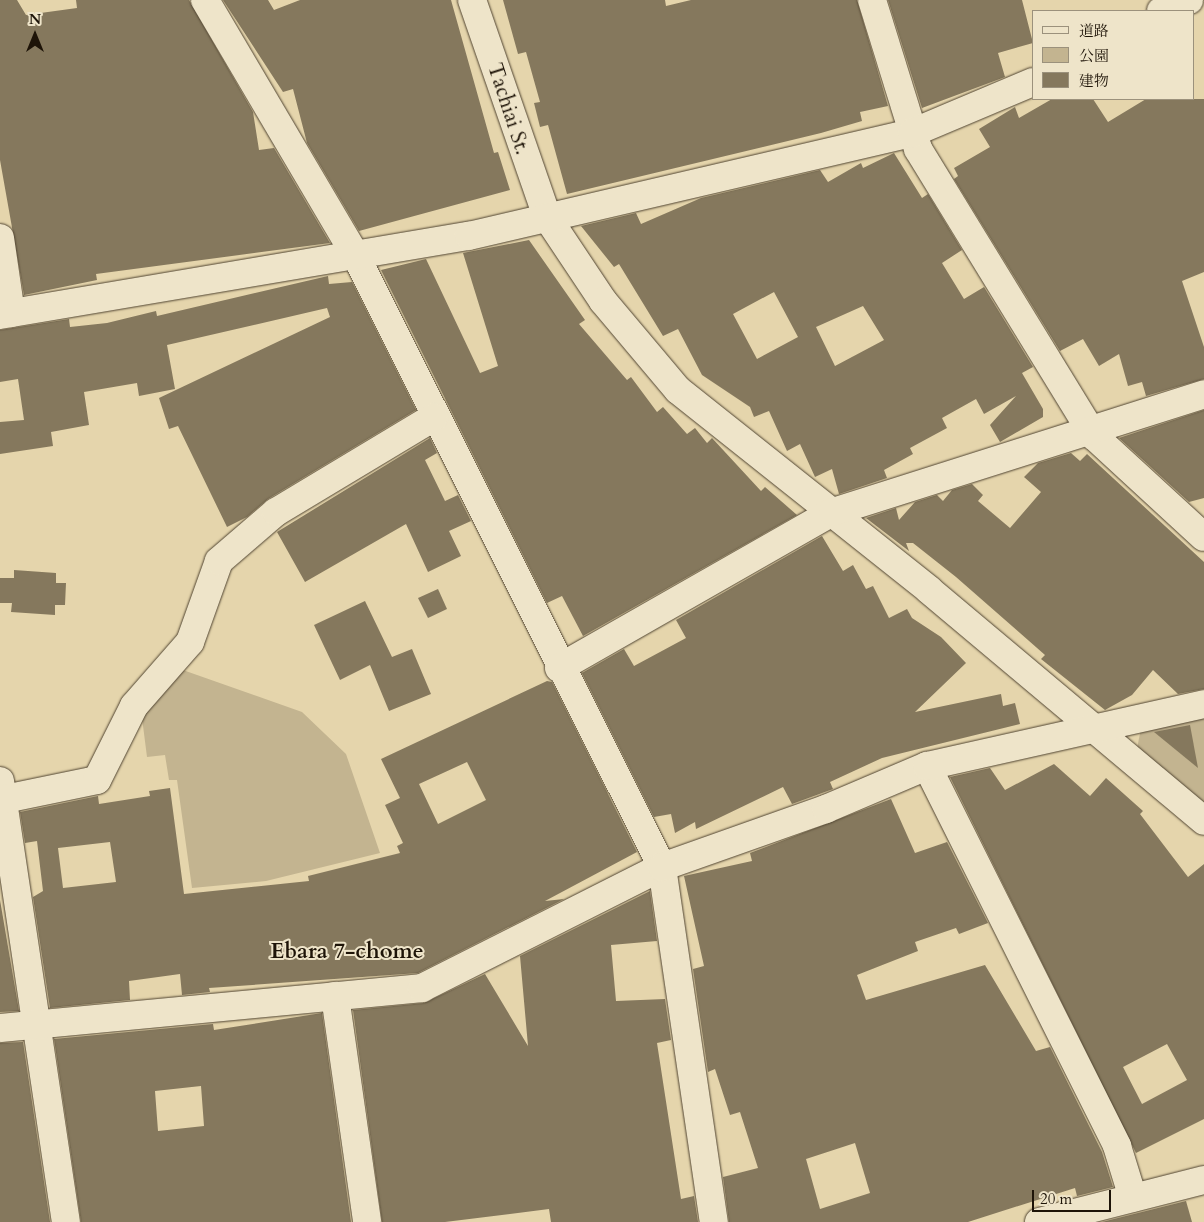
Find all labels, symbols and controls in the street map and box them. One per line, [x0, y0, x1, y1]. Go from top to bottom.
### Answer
north arrow [10, 10, 60, 60]
text: N [29, 10, 41, 29]
legend [1032, 10, 1194, 100]
text: 道路 [1079, 21, 1109, 41]
text: 公園 [1079, 46, 1109, 66]
street label: Tachiai St. [481, 60, 535, 158]
text: 建物 [1079, 71, 1109, 91]
district label: Ebara 7-chome [270, 939, 424, 965]
scale bar [1034, 1180, 1113, 1212]
text: 20 m [1040, 1189, 1072, 1209]

